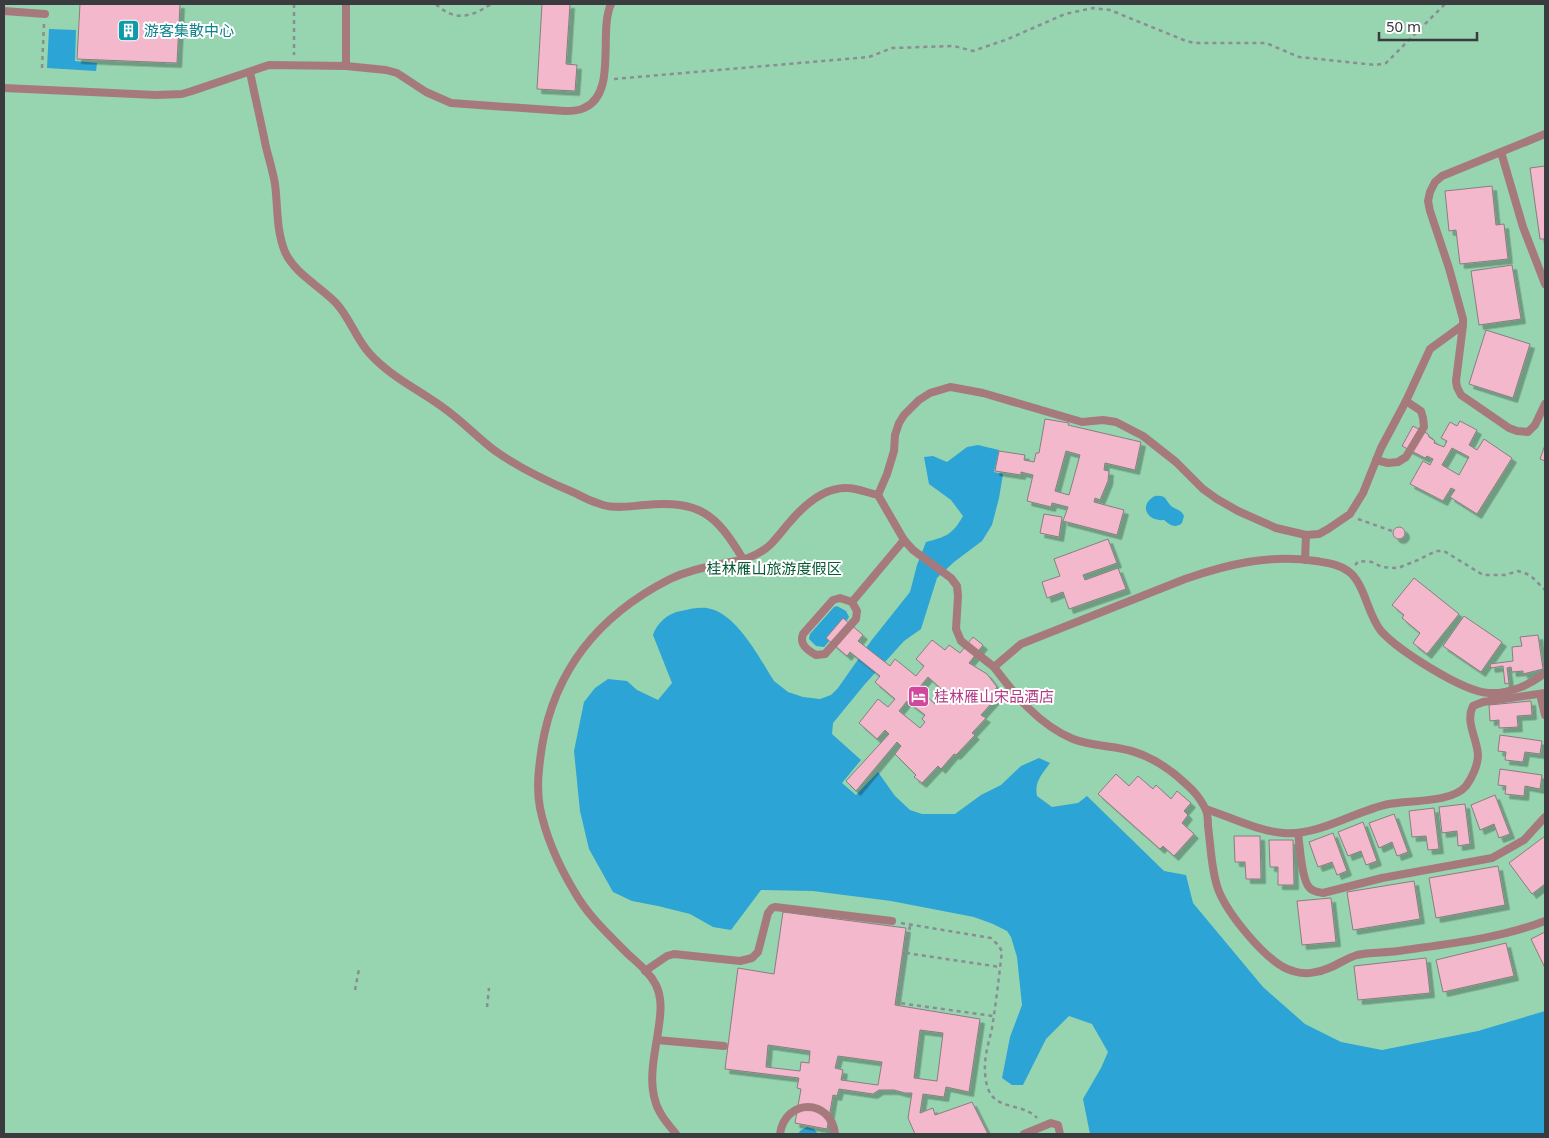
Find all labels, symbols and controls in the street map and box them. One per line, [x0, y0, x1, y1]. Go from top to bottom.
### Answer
scale bar [1379, 10, 1476, 42]
text: 50 m [1386, 16, 1421, 36]
building icon: 游客集散中心 [116, 19, 140, 43]
place label: 游客集散中心 [144, 20, 234, 40]
park label: 桂林雁山旅游度假区 [706, 558, 842, 578]
hotel icon: 桂林雁山宋品酒店 [906, 685, 930, 709]
place label: 桂林雁山宋品酒店 [934, 686, 1054, 706]

